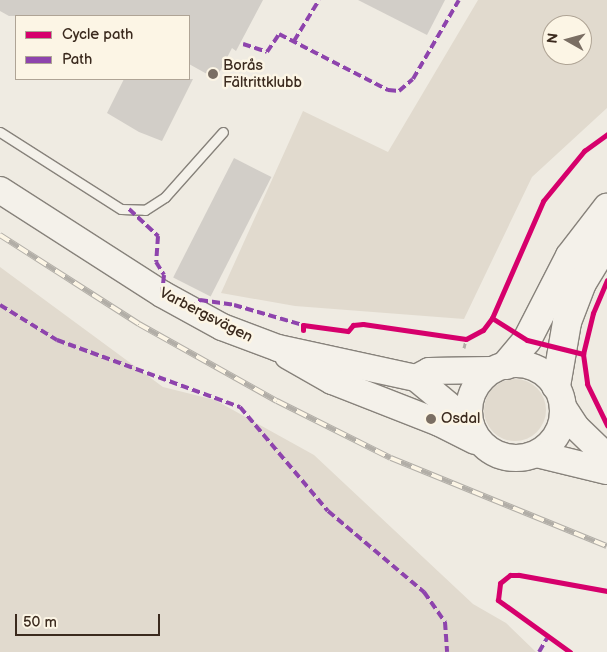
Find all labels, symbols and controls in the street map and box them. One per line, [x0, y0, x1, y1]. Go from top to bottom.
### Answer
legend [15, 15, 190, 80]
north arrow [542, 15, 592, 65]
text: Cycle path [62, 25, 133, 44]
text: N [544, 32, 562, 44]
text: Path [62, 50, 92, 69]
place label: Borås Fältrittklubb [223, 56, 302, 91]
marker: Borås Fältrittklubb [207, 68, 219, 80]
street label: Varbergsvägen [156, 284, 256, 346]
place label: Osdal [441, 410, 480, 428]
marker: Osdal [425, 413, 437, 425]
scale bar [18, 604, 162, 636]
text: 50 m [23, 613, 57, 632]

